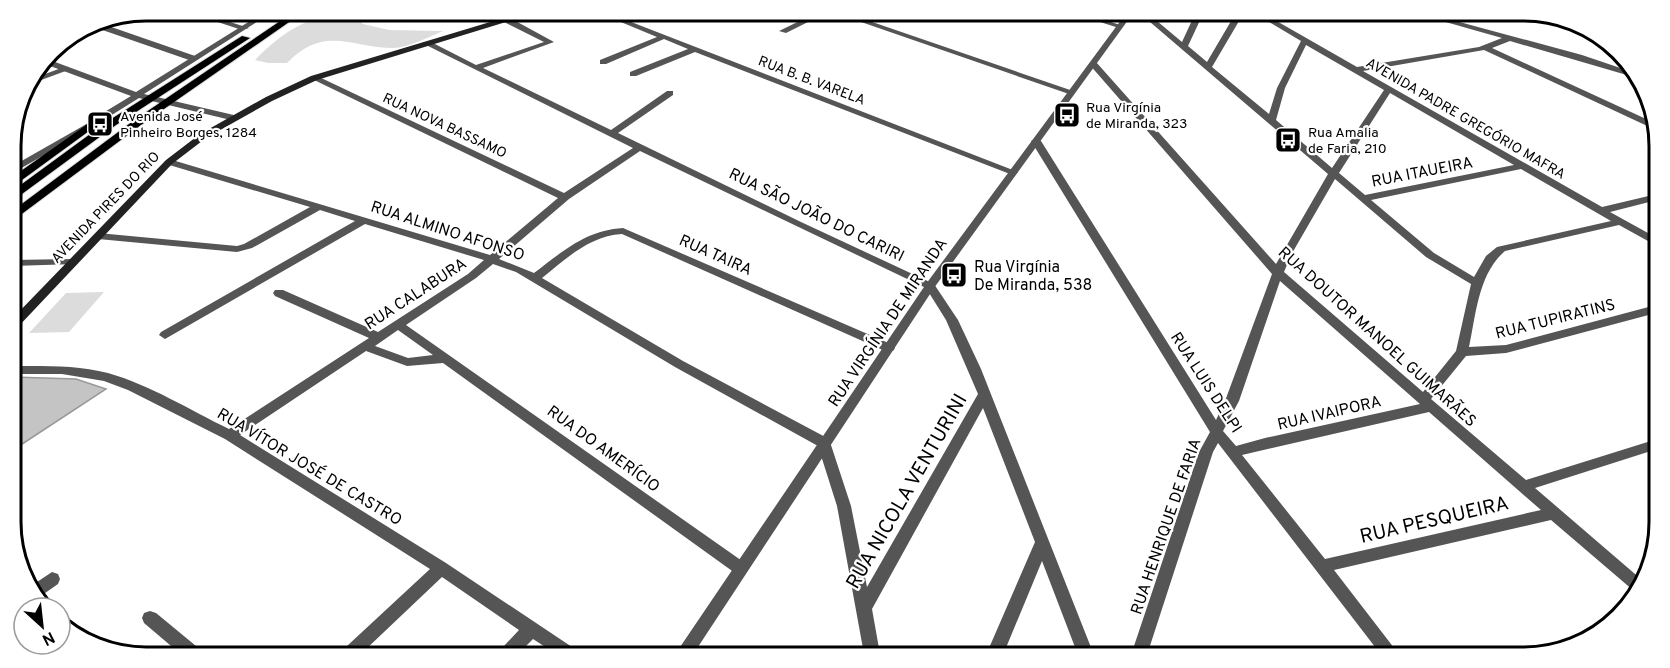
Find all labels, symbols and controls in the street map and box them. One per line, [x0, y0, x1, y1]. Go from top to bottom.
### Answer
street label: RUA B. B. VARELA [756, 53, 867, 110]
street label: AVENIDA PADRE GREGÓRIO MAFRA [1363, 54, 1568, 183]
street label: RUA NOVA BASSAMO [380, 90, 509, 163]
bus stop icon: Rua Virgínia de Miranda, 323 [1052, 100, 1082, 130]
place label: Rua Virgínia de Miranda, 323 [1086, 100, 1187, 133]
bus stop icon: Avenida José Pinheiro Borges, 1284 [85, 109, 115, 139]
place label: Avenida José Pinheiro Borges, 1284 [120, 109, 257, 142]
bus stop icon: Rua Amalia de Faria, 210 [1273, 125, 1303, 155]
place label: Rua Amalia de Faria, 210 [1308, 125, 1387, 158]
street label: AVENIDA PIRES DO RIO [48, 149, 164, 267]
street label: RUA ITAUEIRA [1370, 153, 1475, 193]
street label: RUA SÃO JOÃO DO CARIRI [725, 162, 909, 267]
street label: RUA ALMINO AFONSO [368, 198, 527, 266]
street label: RUA TAIRA [676, 231, 755, 281]
street label: RUA VIRGÍNIA DE MIRANDA [823, 234, 953, 411]
street label: RUA DOUTOR MANOEL GUIMARÃES [1273, 241, 1482, 432]
street label: RUA CALABURA [361, 254, 471, 335]
place label: Rua Virgínia De Miranda, 538 [974, 258, 1092, 296]
bus stop icon: Rua Virgínia De Miranda, 538 [939, 260, 969, 290]
street label: RUA TUPIRATINS [1493, 295, 1618, 345]
street label: RUA LUIS DELPI [1165, 329, 1245, 437]
street label: RUA NICOLA VENTURINI [841, 390, 974, 594]
street label: RUA IVAIPORA [1275, 392, 1384, 436]
street label: RUA DO AMERÍCIO [542, 400, 664, 497]
street label: RUA VÍTOR JOSÉ DE CASTRO [213, 403, 406, 531]
street label: RUA HENRIQUE DE FARIA [1127, 436, 1207, 617]
street label: RUA PESQUEIRA [1357, 491, 1511, 551]
north arrow [12, 596, 72, 656]
text: N [38, 626, 58, 649]

